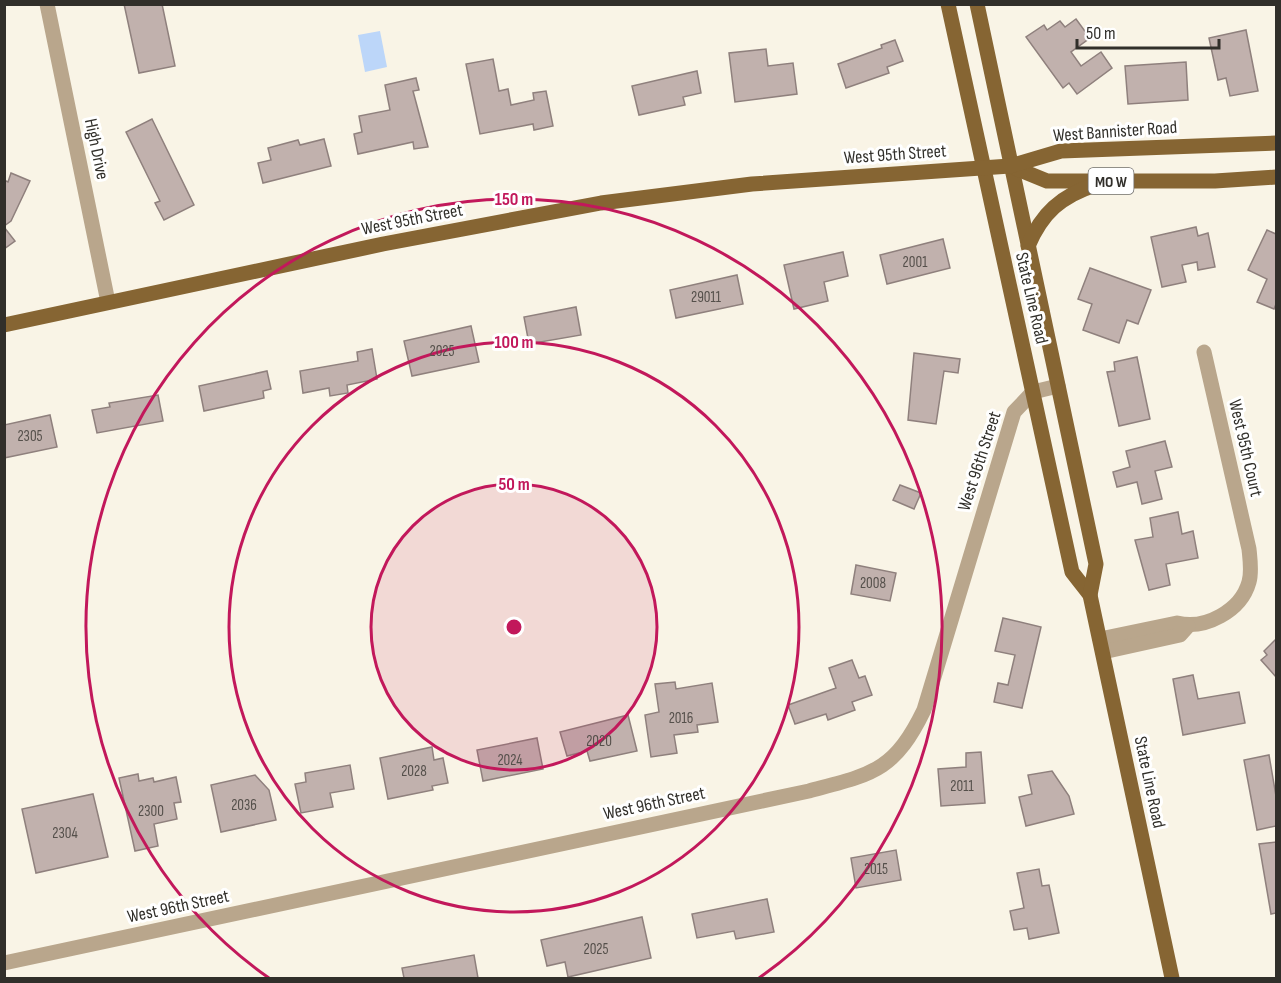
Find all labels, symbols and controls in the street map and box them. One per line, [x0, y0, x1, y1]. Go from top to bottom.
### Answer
scale bar [1077, 12, 1220, 50]
text: 50 m [1086, 23, 1116, 44]
street label: High Drive [80, 117, 113, 181]
street label: West Bannister Road [1052, 117, 1178, 146]
street label: West 95th Street [843, 140, 947, 169]
road number: MO W [1088, 168, 1134, 194]
text: 150 m [495, 189, 533, 210]
street label: West 95th Street [360, 199, 465, 240]
street label: State Line Road [1011, 250, 1052, 346]
house number: 2001 [903, 253, 928, 272]
house number: 29011 [691, 288, 722, 307]
text: 100 m [495, 332, 534, 353]
house number: 2025 [429, 342, 455, 361]
street label: West 95th Court [1224, 397, 1267, 499]
street label: West 96th Street [954, 408, 1006, 514]
house number: 2305 [17, 427, 43, 446]
text: 50 m [498, 474, 530, 495]
house number: 2008 [860, 574, 886, 593]
centre of rings [504, 617, 524, 637]
house number: 2016 [669, 709, 693, 728]
house number: 2020 [586, 732, 612, 751]
street label: State Line Road [1130, 734, 1169, 830]
house number: 2024 [497, 751, 523, 770]
house number: 2028 [401, 762, 427, 781]
house number: 2011 [950, 777, 974, 796]
street label: West 96th Street [601, 782, 707, 825]
house number: 2036 [231, 796, 257, 815]
house number: 2300 [138, 802, 164, 821]
house number: 2304 [52, 824, 78, 843]
house number: 2015 [864, 860, 888, 879]
street label: West 96th Street [125, 885, 231, 928]
house number: 2025 [583, 940, 609, 959]

